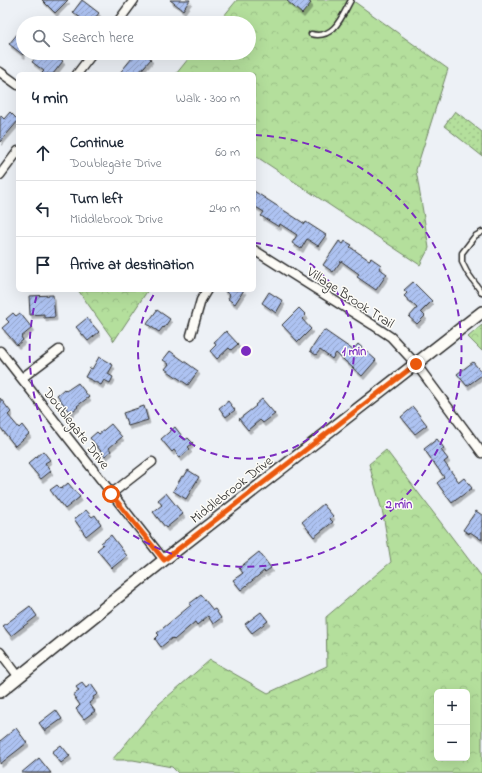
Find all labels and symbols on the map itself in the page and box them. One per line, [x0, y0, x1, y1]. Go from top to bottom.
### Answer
street label: Village Brook Trail [301, 262, 398, 335]
text: 1 min [342, 343, 366, 361]
centre of rings [239, 344, 253, 358]
route end [407, 355, 425, 373]
street label: Doublegate Drive [36, 383, 115, 475]
street label: Middlebrook Drive [186, 451, 278, 529]
route start [102, 485, 120, 503]
text: 2 min [385, 496, 412, 514]

